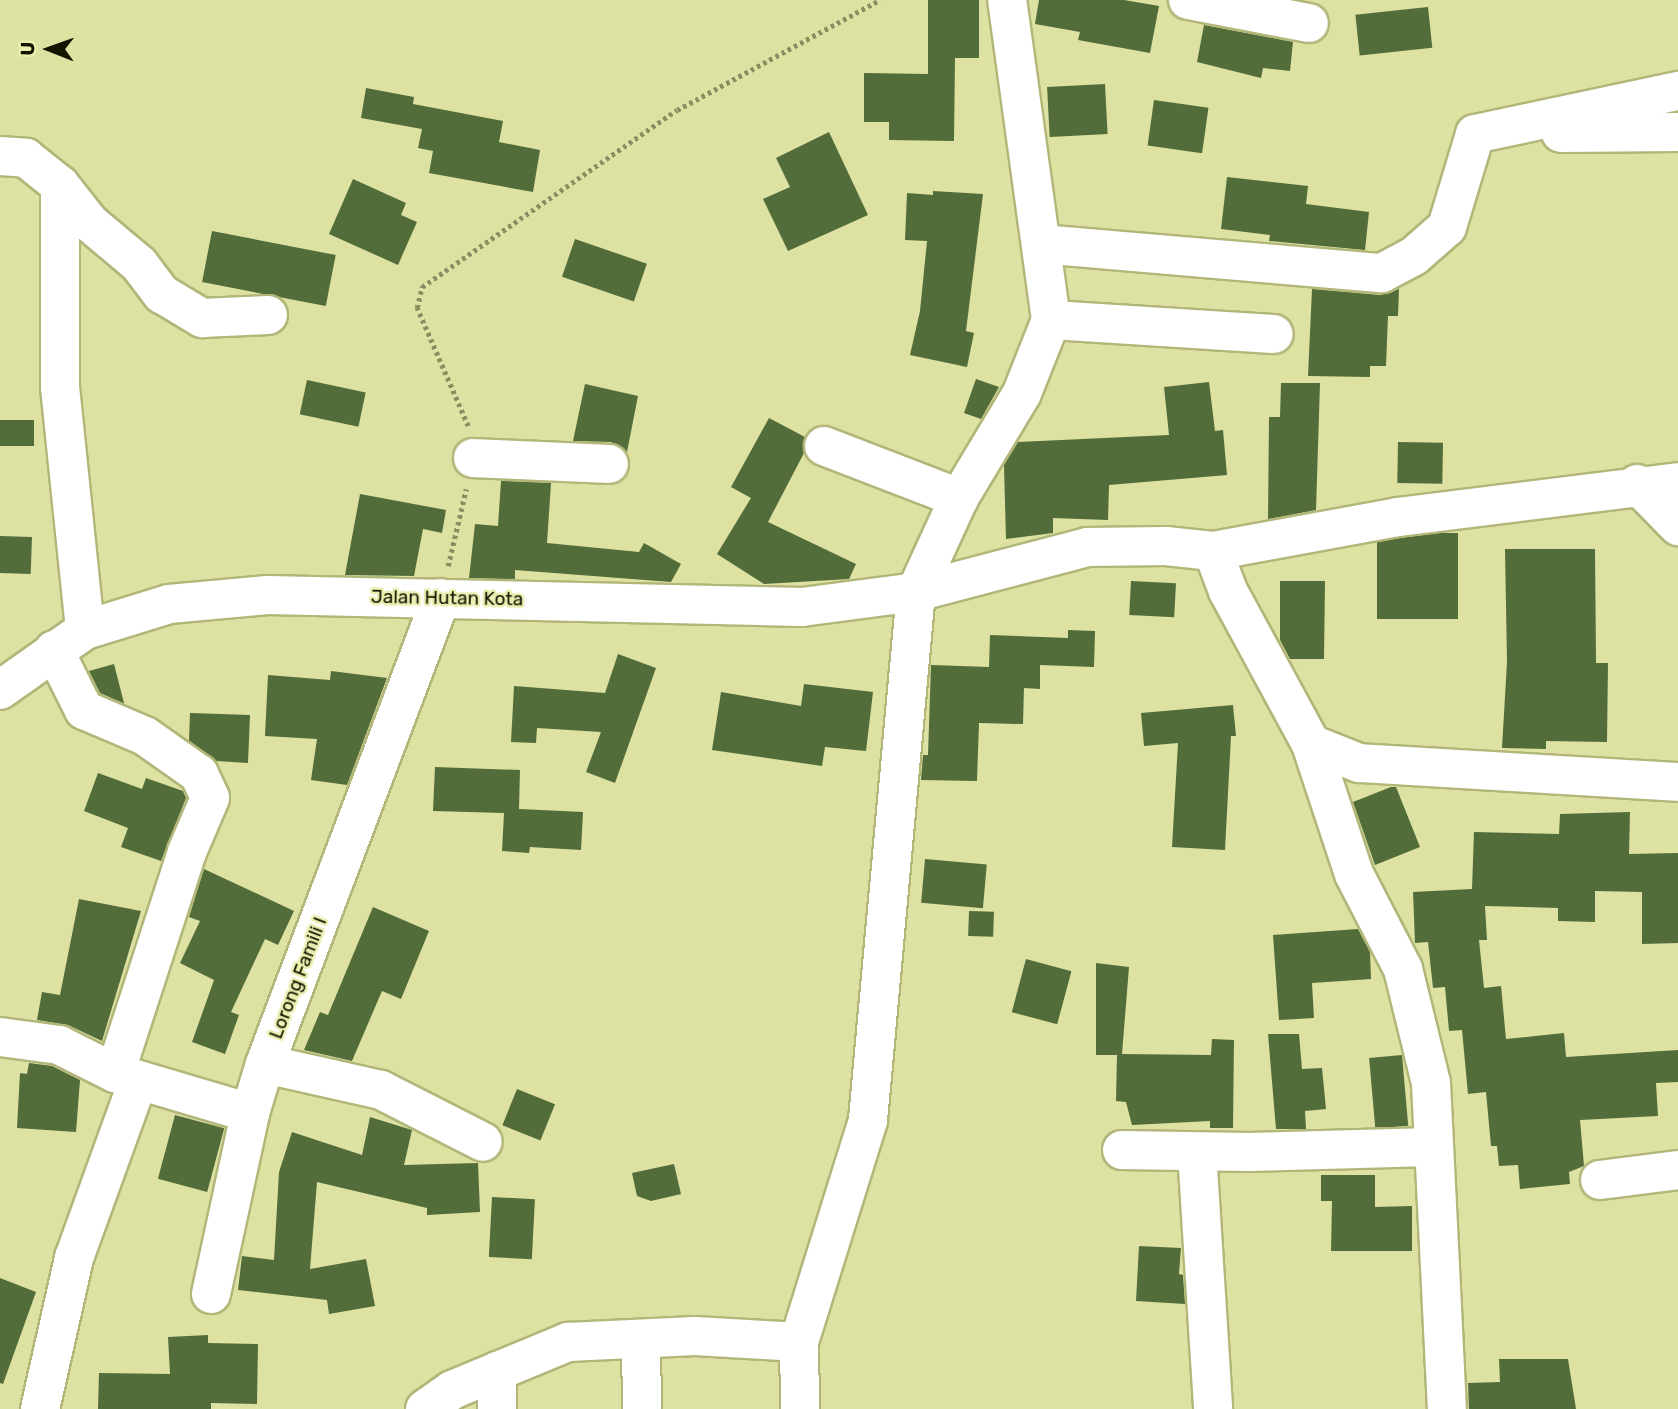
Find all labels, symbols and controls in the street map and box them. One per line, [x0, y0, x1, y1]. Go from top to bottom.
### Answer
north arrow [14, 14, 84, 84]
text: U [16, 42, 39, 56]
street label: Jalan Hutan Kota [371, 585, 523, 611]
street label: Lorong Famili I [264, 914, 332, 1042]

